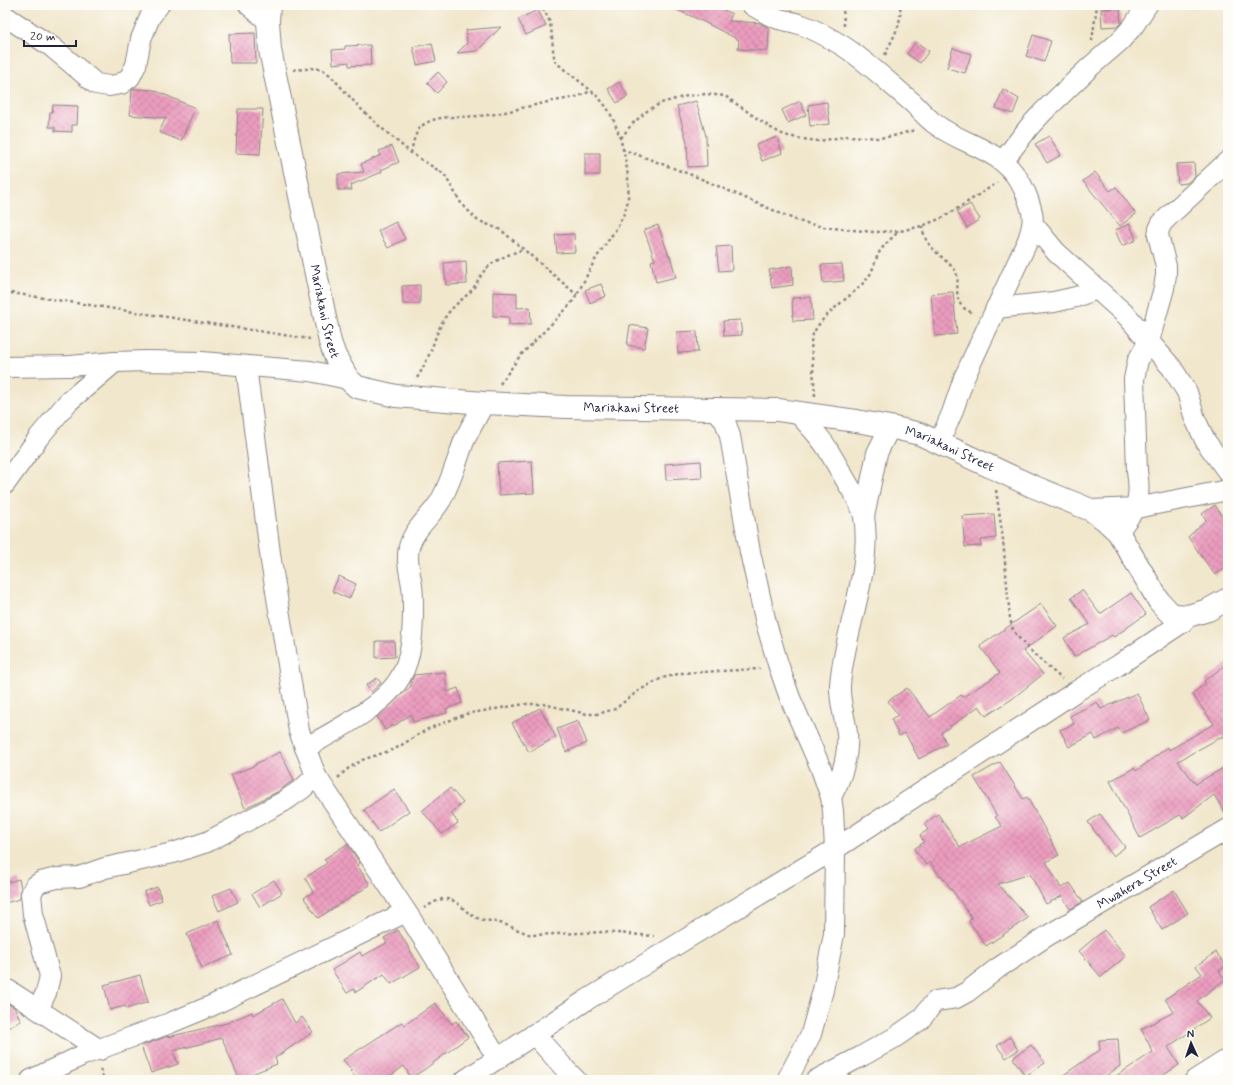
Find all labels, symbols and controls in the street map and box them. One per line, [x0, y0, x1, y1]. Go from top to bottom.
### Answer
scale bar [24, 22, 76, 48]
text: 20 m [30, 29, 56, 45]
street label: Mariakani Street [306, 263, 344, 361]
street label: Mariakani Street [583, 399, 679, 417]
street label: Mariakani Street [904, 422, 997, 476]
street label: Mwahera Street [1094, 853, 1180, 913]
north arrow [1171, 1023, 1211, 1063]
text: N [1187, 1027, 1195, 1041]

